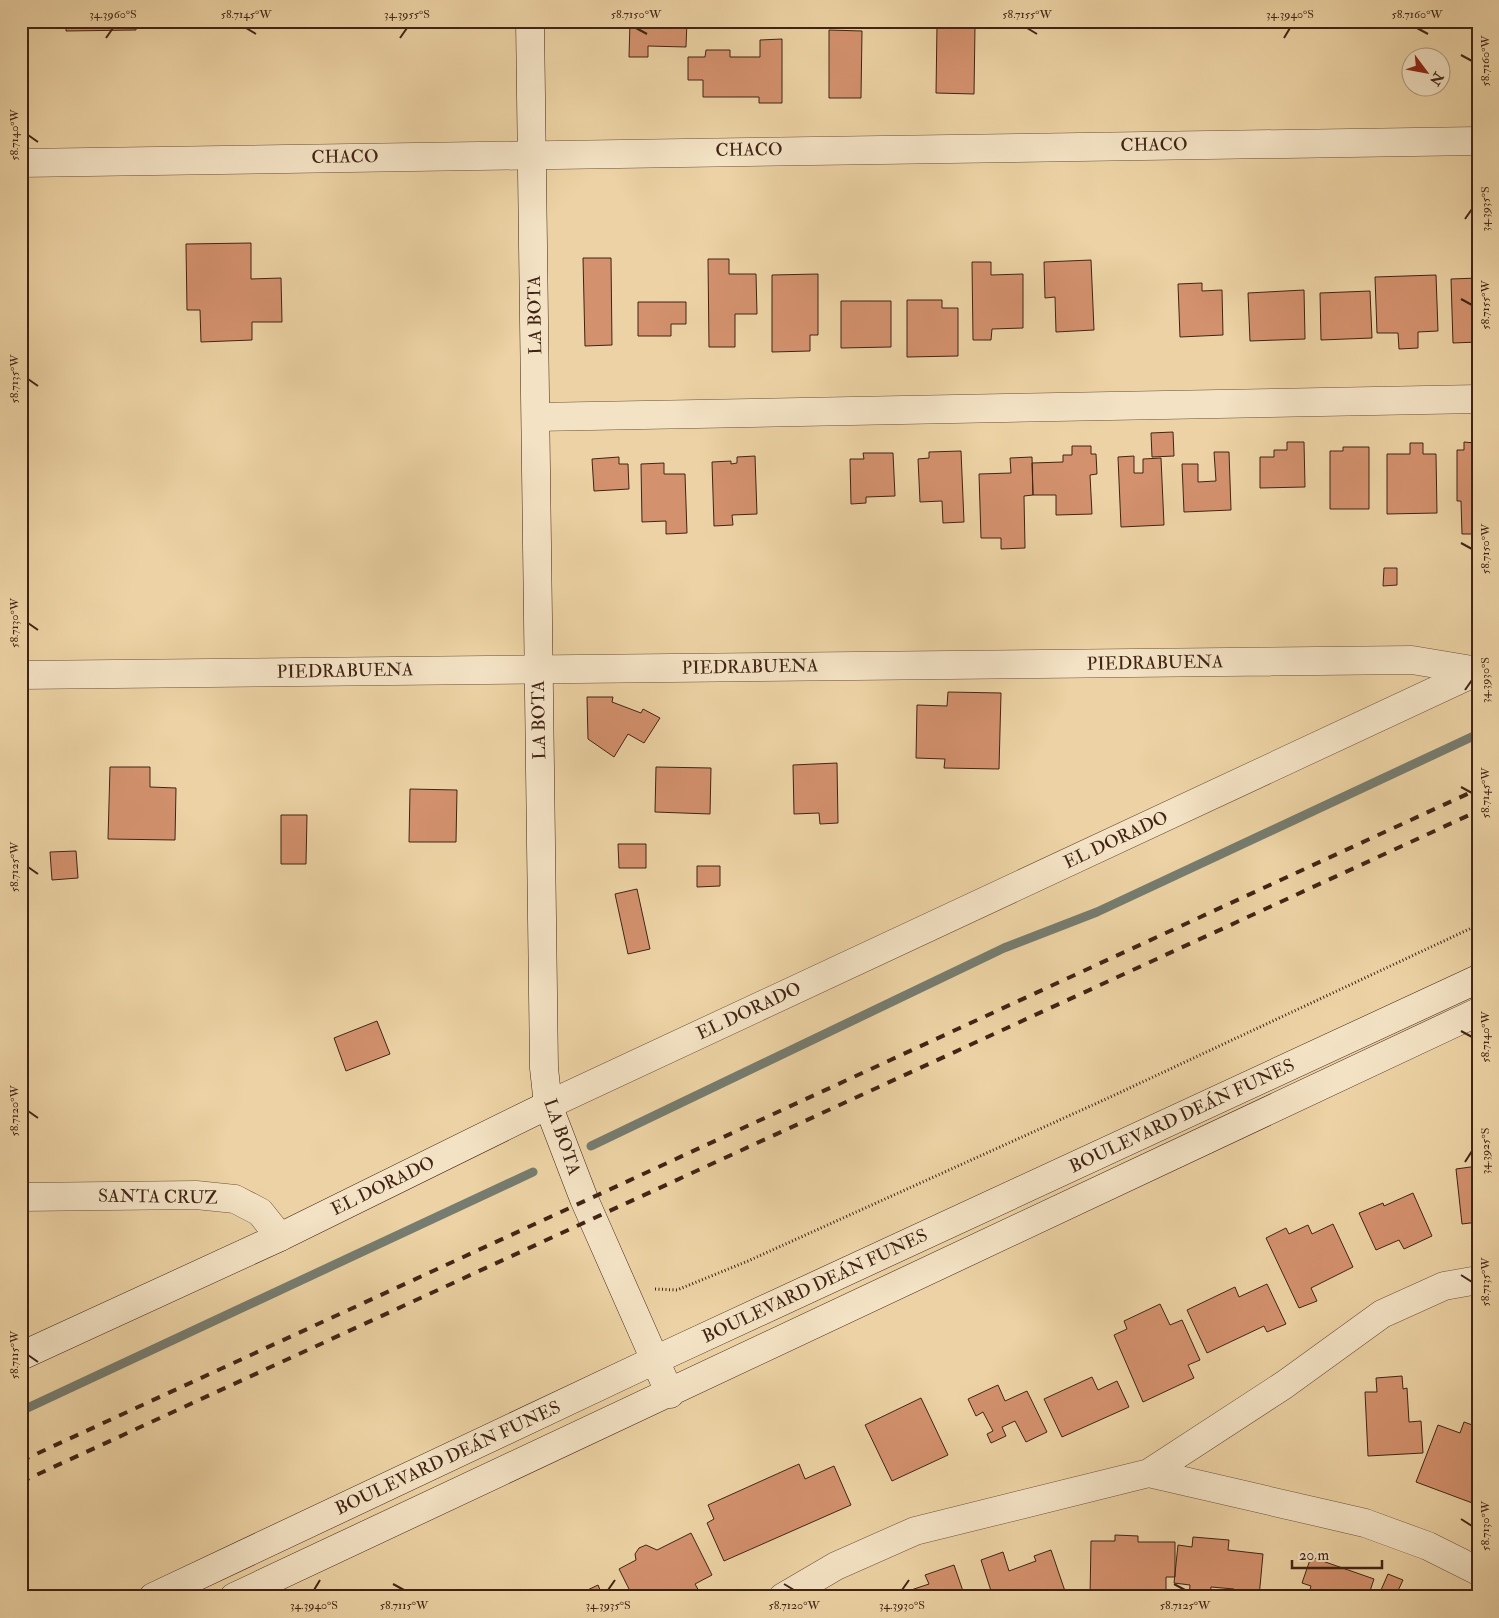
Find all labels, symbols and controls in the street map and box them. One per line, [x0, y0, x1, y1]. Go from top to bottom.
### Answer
text: 34.3960°S [89, 7, 137, 22]
text: 58.7145°W [221, 7, 272, 22]
text: 34.3955°S [384, 7, 430, 22]
text: 58.7150°W [611, 7, 662, 22]
text: 58.7155°W [1002, 7, 1053, 22]
text: 34.3940°S [1266, 7, 1314, 22]
text: 58.7160°W [1391, 7, 1443, 22]
text: 58.7160°W [1478, 35, 1493, 87]
north arrow [1402, 48, 1452, 98]
text: N [1426, 68, 1448, 89]
text: 58.7140°W [7, 108, 22, 161]
street label: CHACO [1120, 133, 1188, 157]
street label: CHACO [715, 138, 783, 162]
street label: CHACO [311, 145, 379, 169]
text: 34.3935°S [1478, 186, 1493, 232]
street label: LA BOTA [523, 275, 547, 355]
text: 58.7155°W [1478, 279, 1493, 330]
text: 58.7135°W [7, 354, 22, 403]
text: 58.7150°W [1478, 523, 1493, 574]
text: 58.7130°W [7, 597, 22, 648]
street label: PIEDRABUENA [1087, 650, 1224, 676]
street label: PIEDRABUENA [682, 654, 819, 680]
text: 34.3930°S [1478, 657, 1493, 703]
street label: PIEDRABUENA [277, 658, 414, 684]
street label: LA BOTA [527, 680, 551, 760]
text: 58.7145°W [1478, 767, 1493, 818]
street label: EL DORADO [1060, 806, 1172, 874]
text: 58.7125°W [7, 841, 22, 892]
street label: EL DORADO [693, 977, 805, 1045]
text: 58.7140°W [1478, 1010, 1493, 1063]
street label: BOULEVARD DEÁN FUNES [1066, 1054, 1298, 1178]
text: 58.7120°W [7, 1085, 22, 1137]
street label: LA BOTA [538, 1096, 586, 1179]
text: 34.3925°S [1478, 1128, 1493, 1174]
street label: EL DORADO [327, 1151, 439, 1221]
street label: SANTA CRUZ [98, 1184, 218, 1210]
street label: BOULEVARD DEÁN FUNES [699, 1224, 931, 1348]
text: 58.7135°W [1478, 1257, 1493, 1306]
text: 58.7115°W [7, 1330, 22, 1379]
street label: BOULEVARD DEÁN FUNES [332, 1396, 564, 1520]
text: 58.7130°W [1478, 1500, 1493, 1551]
scale bar [1292, 1538, 1382, 1570]
text: 20 m [1299, 1546, 1329, 1565]
text: 34.3940°S [290, 1598, 338, 1613]
text: 58.7115°W [380, 1598, 429, 1613]
text: 34.3935°S [585, 1598, 631, 1613]
text: 58.7120°W [768, 1598, 820, 1613]
text: 34.3930°S [879, 1598, 925, 1613]
text: 58.7125°W [1160, 1598, 1211, 1613]

